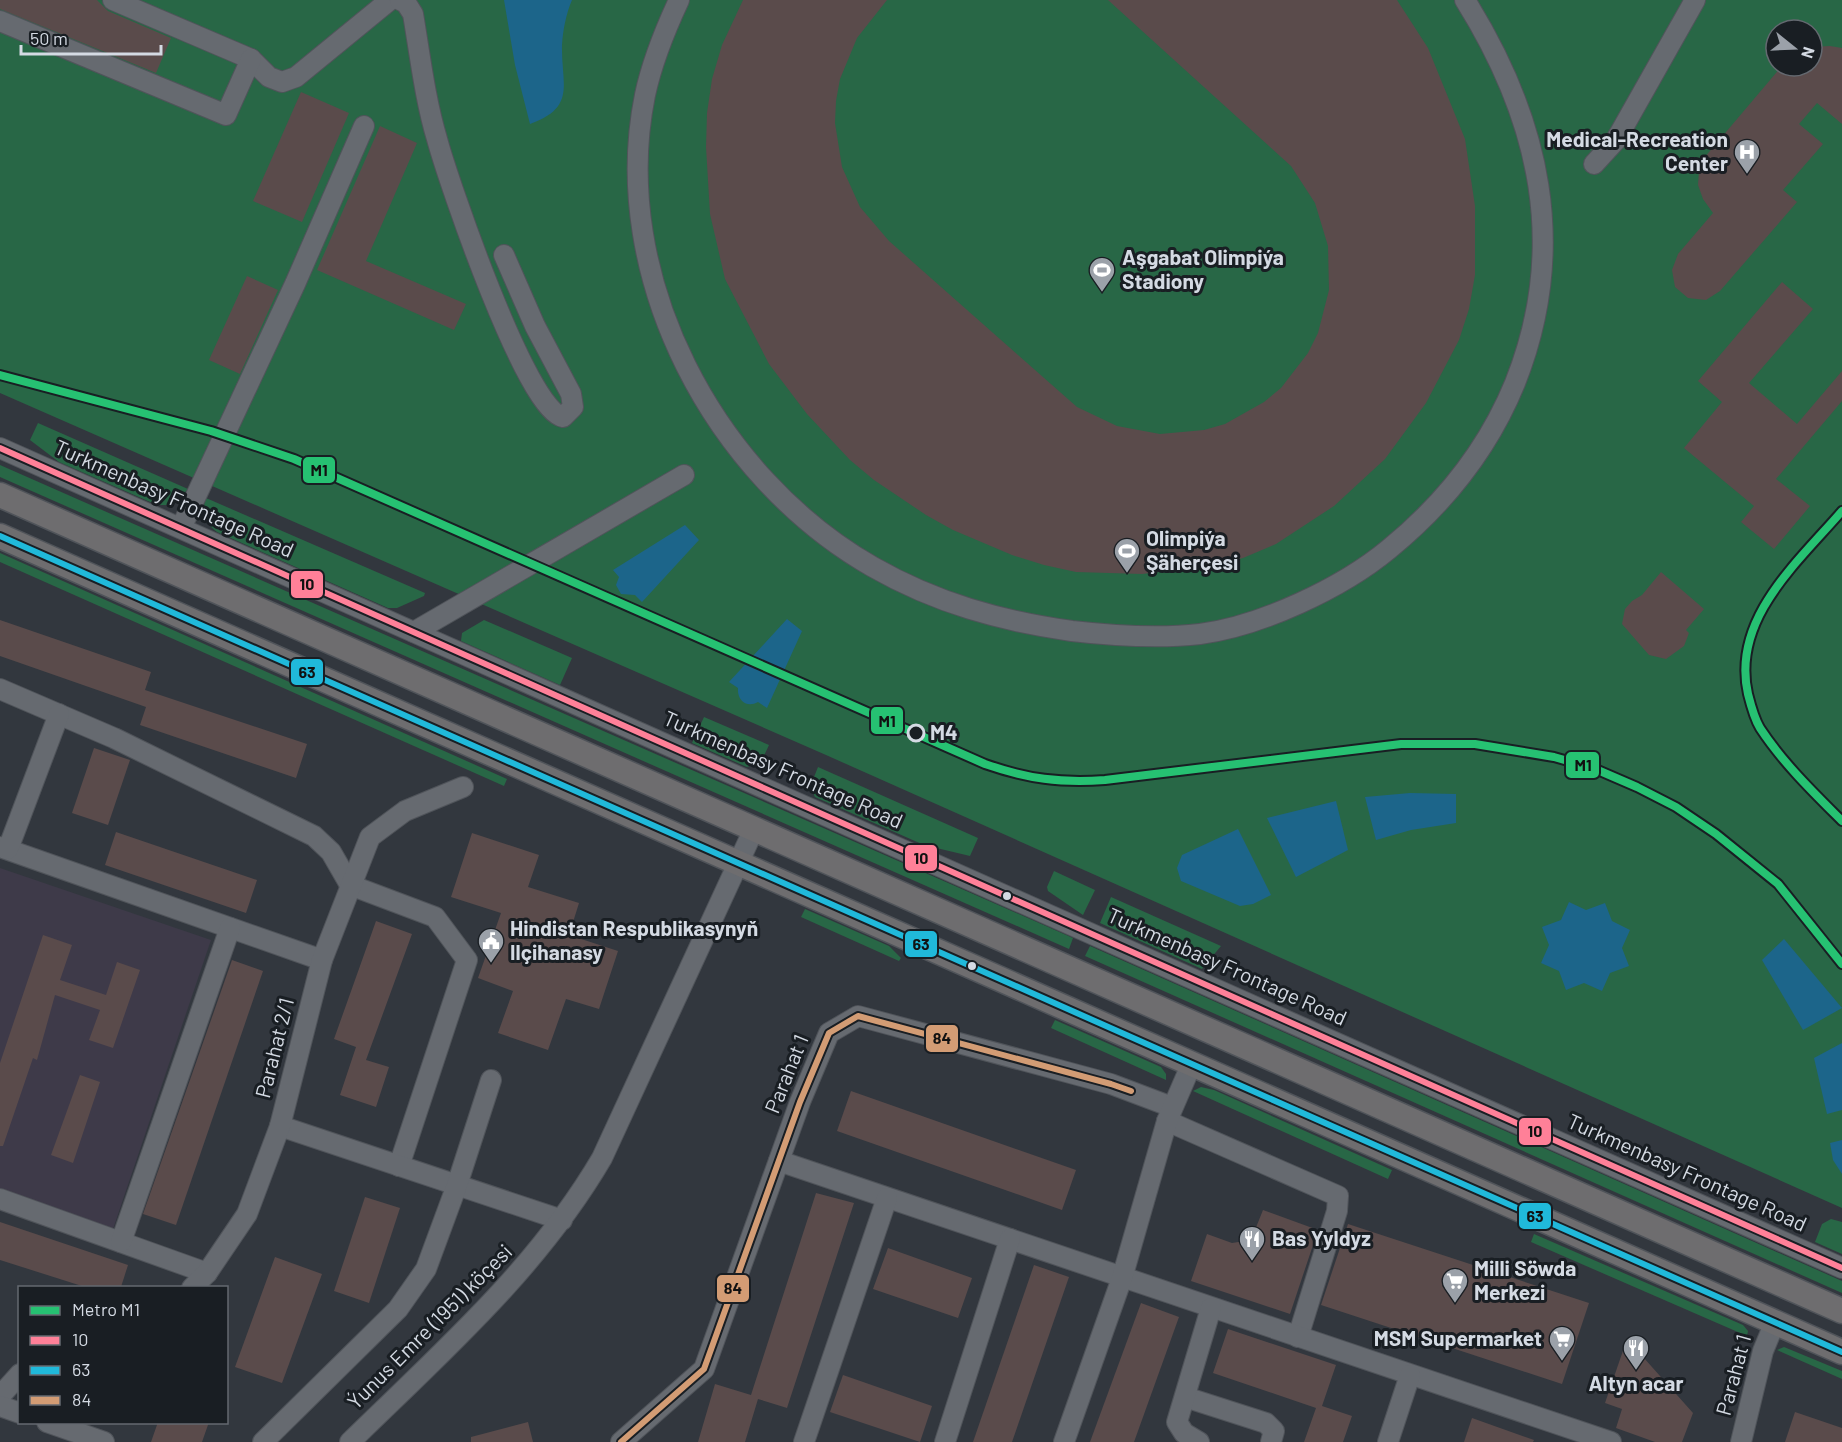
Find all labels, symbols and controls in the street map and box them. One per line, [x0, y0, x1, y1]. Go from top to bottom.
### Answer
scale bar [21, 18, 160, 56]
north arrow [1764, 18, 1824, 78]
text: 50 m [30, 27, 68, 49]
text: N [1798, 45, 1819, 61]
place label: Medical-Recreation Center [1546, 126, 1728, 175]
hospital icon: Medical-Recreation Center [1732, 137, 1762, 175]
place label: Aşgabat Olimpiýa Stadiony [1122, 244, 1284, 293]
sports icon: Aşgabat Olimpiýa Stadiony [1087, 255, 1117, 293]
street label: Turkmenbasy Frontage Road [51, 434, 298, 562]
line badge: M1 [302, 456, 336, 484]
text: M1 [310, 460, 328, 479]
place label: Olimpiýa Şäherçesi [1146, 525, 1238, 574]
sports icon: Olimpiýa Şäherçesi [1112, 536, 1142, 574]
line badge: 10 [290, 570, 324, 599]
text: 10 [300, 574, 314, 593]
line badge: 63 [290, 658, 324, 686]
text: 63 [298, 662, 316, 681]
street label: Turkmenbasy Frontage Road [660, 705, 907, 833]
line badge: M1 [870, 706, 904, 735]
text: M1 [878, 711, 896, 730]
place label: M4 [930, 719, 958, 744]
marker: M4 [907, 724, 925, 742]
line badge: M1 [1565, 751, 1600, 779]
text: M1 [1574, 755, 1592, 774]
line badge: 10 [904, 844, 938, 872]
text: 10 [914, 848, 928, 867]
unlabelled marker [1001, 890, 1013, 902]
street label: Turkmenbasy Frontage Road [1104, 902, 1351, 1030]
place label: Hindistan Respublikasynyň Ilçihanasy [510, 915, 758, 964]
public building icon: Hindistan Respublikasynyň Ilçihanasy [476, 926, 506, 964]
line badge: 63 [904, 930, 938, 958]
text: 63 [912, 934, 930, 953]
unlabelled marker [966, 960, 978, 972]
street label: Parahat 2/1 [249, 995, 298, 1100]
line badge: 84 [925, 1024, 959, 1053]
text: 84 [933, 1028, 951, 1047]
street label: Parahat 1 [759, 1030, 813, 1116]
street label: Turkmenbasy Frontage Road [1564, 1108, 1811, 1236]
line badge: 10 [1518, 1117, 1552, 1146]
text: 10 [1528, 1121, 1542, 1140]
line badge: 63 [1518, 1202, 1552, 1230]
text: 63 [1526, 1206, 1544, 1225]
restaurant icon: Bas Yyldyz [1237, 1224, 1267, 1262]
place label: Bas Yyldyz [1272, 1225, 1371, 1250]
street label: Ýunus Emre (1951) köçesi [341, 1238, 517, 1414]
place label: Milli Söwda Merkezi [1474, 1255, 1576, 1304]
supermarket icon: Milli Söwda Merkezi [1440, 1266, 1470, 1304]
line badge: 84 [716, 1274, 750, 1303]
text: 84 [724, 1278, 742, 1297]
legend [18, 1286, 228, 1424]
text: Metro M1 [72, 1298, 140, 1320]
supermarket icon: MSM Supermarket [1547, 1324, 1577, 1362]
place label: MSM Supermarket [1374, 1325, 1542, 1350]
text: 10 [72, 1328, 88, 1350]
street label: Parahat 1 [1710, 1331, 1755, 1418]
restaurant icon: Altyn acar [1621, 1333, 1651, 1371]
text: 63 [72, 1358, 91, 1380]
place label: Altyn acar [1589, 1370, 1683, 1395]
text: 84 [72, 1388, 91, 1410]

